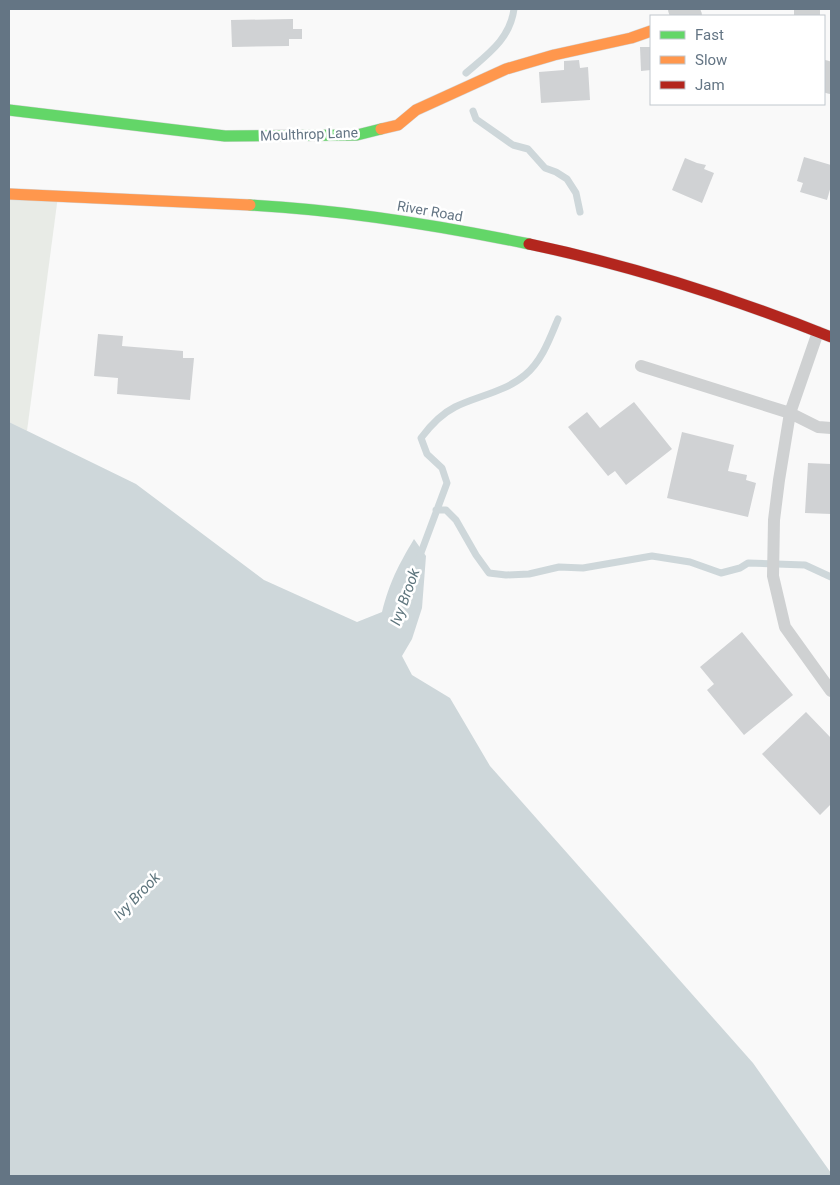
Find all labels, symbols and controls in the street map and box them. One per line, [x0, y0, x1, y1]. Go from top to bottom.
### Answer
legend [650, 15, 825, 105]
text: Fast [695, 26, 724, 44]
text: Slow [695, 51, 727, 69]
text: Jam [695, 76, 725, 94]
street label: Moulthrop Lane [260, 124, 358, 144]
street label: River Road [396, 197, 464, 225]
water label: Ivy Brook [386, 565, 424, 628]
water label: Ivy Brook [110, 868, 165, 924]

